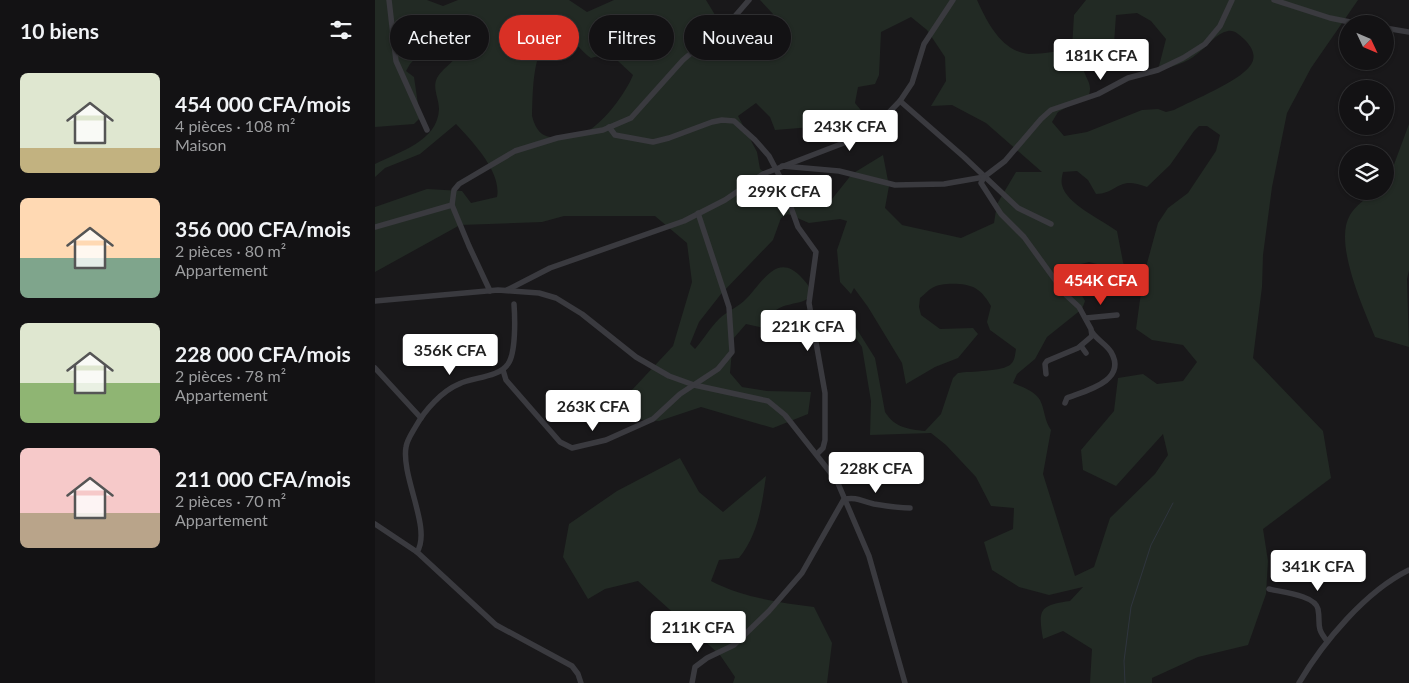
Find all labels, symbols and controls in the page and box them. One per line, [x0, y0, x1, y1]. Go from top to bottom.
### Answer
chip: Acheter [390, 15, 489, 60]
chip: Louer [499, 15, 579, 60]
chip: Filtres [589, 15, 674, 60]
chip: Nouveau [684, 15, 791, 60]
north arrow [1339, 15, 1394, 70]
map controls [1339, 15, 1394, 200]
icon: filters [327, 16, 355, 44]
text: 10 biens [20, 18, 99, 43]
pin: 181K CFA [1049, 38, 1153, 81]
text: 181K CFA [1065, 45, 1137, 64]
button: locate [1339, 80, 1394, 135]
text: 454 000 CFA/mois [175, 91, 351, 116]
icon: home [60, 93, 120, 153]
pin: 243K CFA [798, 110, 902, 152]
text: 4 pièces · 108 m² [175, 116, 295, 135]
text: 243K CFA [814, 116, 886, 135]
text: Maison [175, 135, 226, 154]
button: layers [1339, 145, 1394, 200]
pin: 299K CFA [732, 174, 836, 217]
text: 299K CFA [748, 181, 820, 200]
text: 356 000 CFA/mois [175, 216, 351, 241]
icon: home [60, 218, 120, 278]
text: 2 pièces · 80 m² [175, 241, 286, 260]
text: Appartement [175, 260, 268, 279]
pin: 454K CFA [1049, 264, 1153, 306]
text: 454K CFA [1065, 270, 1137, 289]
pin: 221K CFA [756, 310, 860, 352]
text: 221K CFA [772, 316, 844, 335]
pin: 356K CFA [398, 334, 502, 376]
text: 356K CFA [414, 340, 486, 359]
text: 228 000 CFA/mois [175, 341, 351, 366]
icon: home [60, 343, 120, 403]
text: 2 pièces · 78 m² [175, 366, 286, 385]
text: Appartement [175, 385, 268, 404]
pin: 263K CFA [541, 390, 645, 432]
text: 263K CFA [557, 396, 629, 415]
pin: 228K CFA [824, 452, 928, 494]
text: 228K CFA [840, 458, 912, 477]
text: 211 000 CFA/mois [175, 466, 351, 491]
icon: home [60, 468, 120, 528]
text: 2 pièces · 70 m² [175, 491, 286, 510]
text: Appartement [175, 510, 268, 529]
pin: 341K CFA [1266, 550, 1370, 592]
text: 341K CFA [1282, 556, 1354, 575]
pin: 211K CFA [646, 610, 750, 653]
text: 211K CFA [662, 617, 734, 636]

